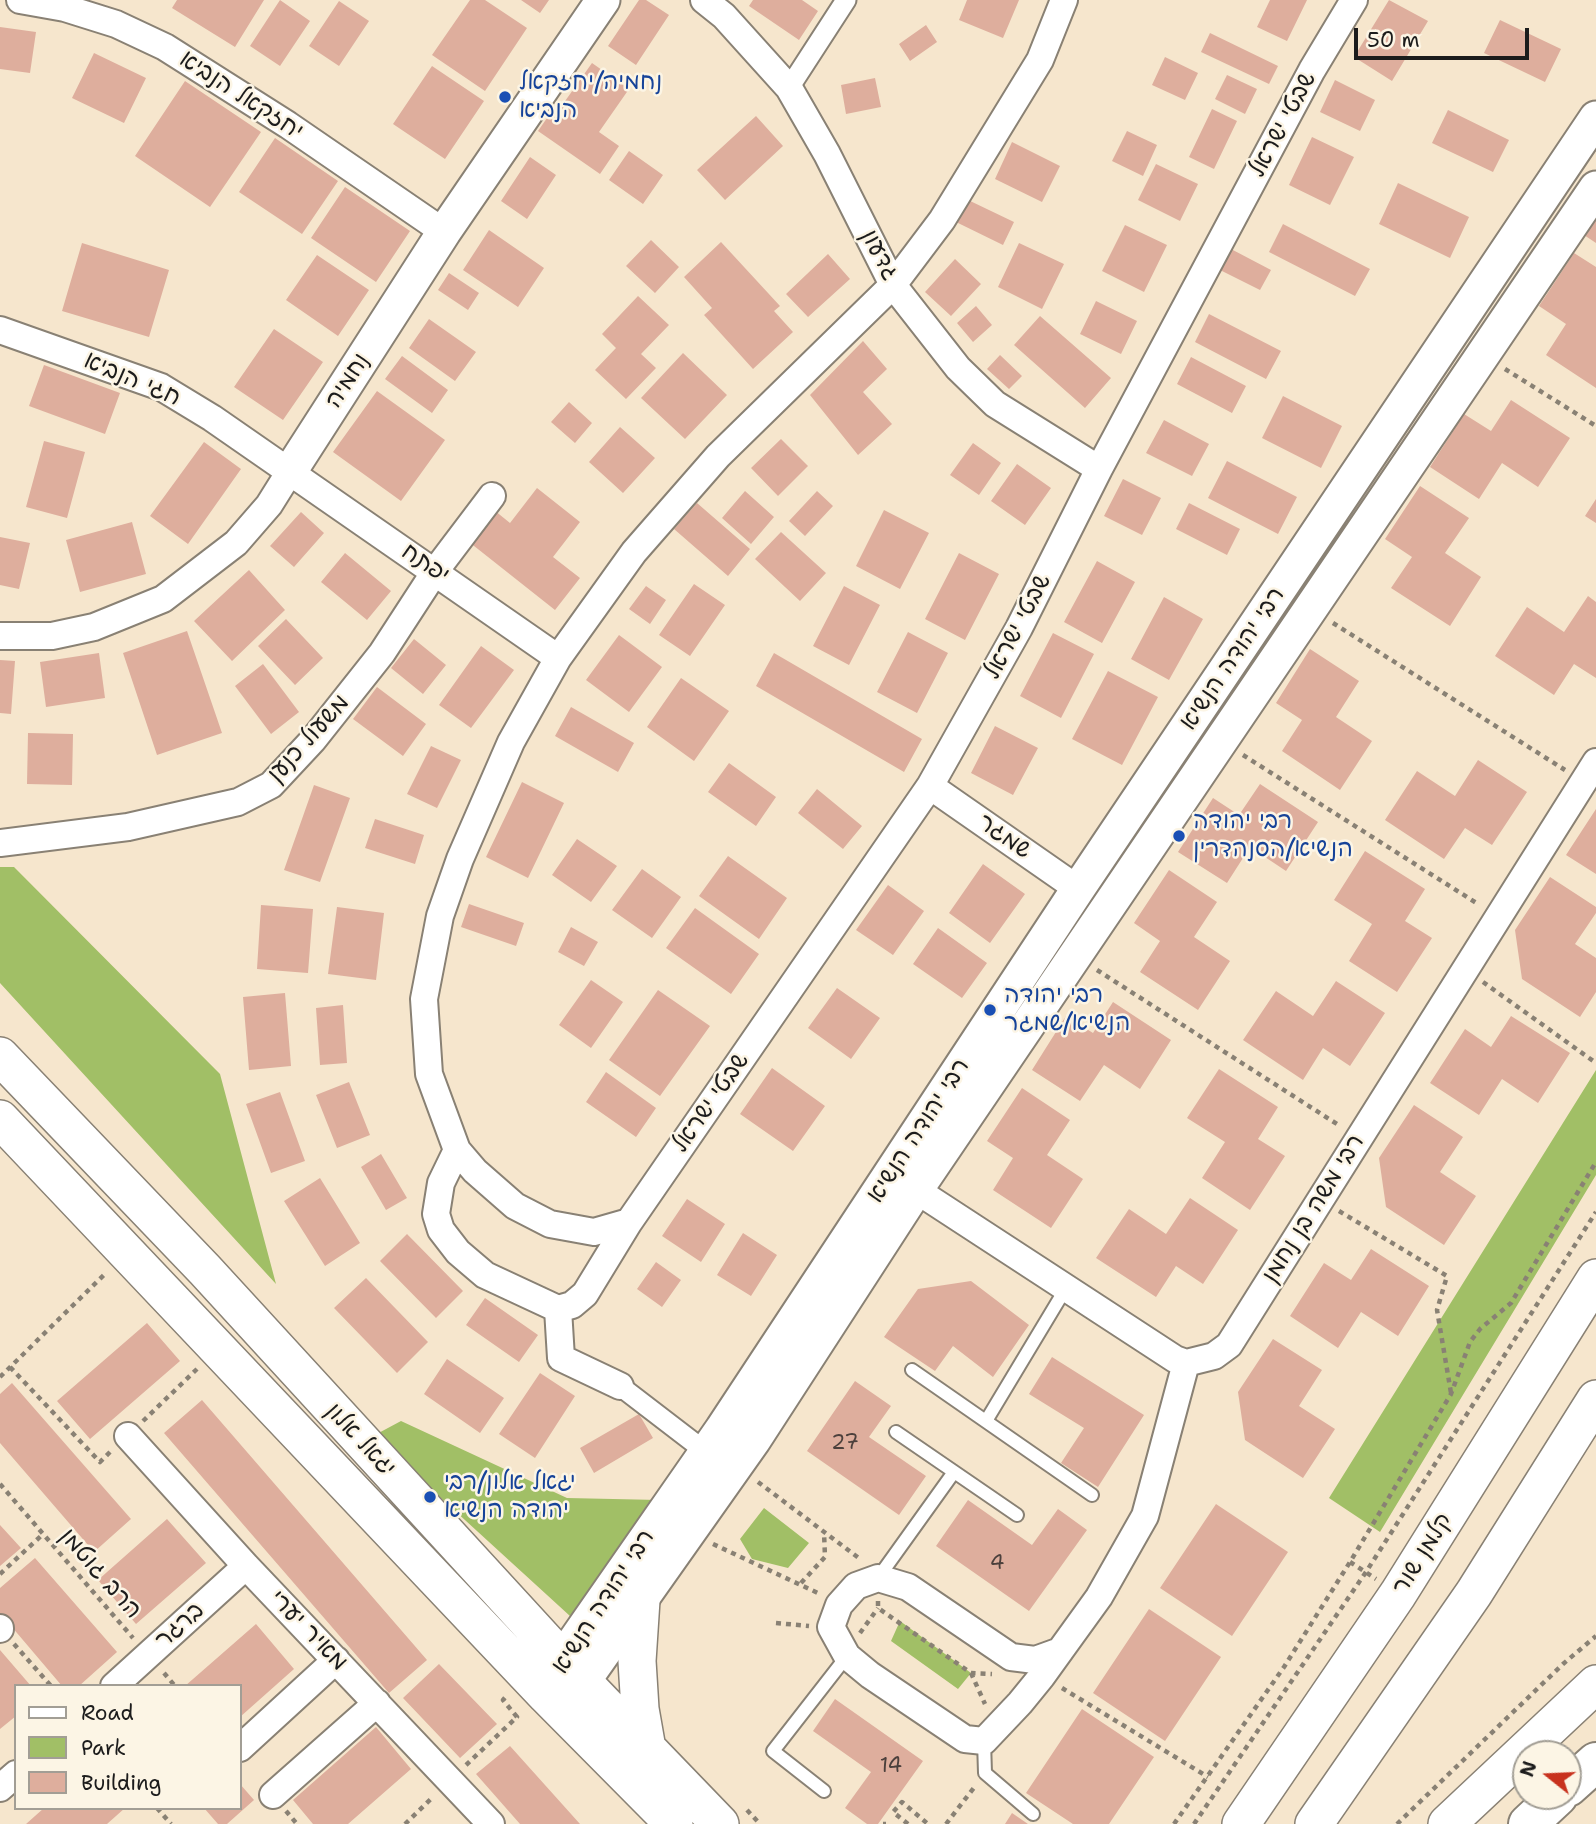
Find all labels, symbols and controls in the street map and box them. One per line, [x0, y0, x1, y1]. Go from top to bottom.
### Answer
scale bar [1358, 14, 1533, 58]
text: 50 m [1367, 26, 1420, 54]
street label: יחזקאל הנביא [174, 45, 308, 147]
street label: שבטי ישראל [1243, 68, 1323, 182]
place label: נחמיה/יחזקאל הנביא [519, 69, 662, 125]
marker: נחמיה/יחזקאל הנביא [497, 89, 513, 105]
street label: גדעון [854, 225, 904, 285]
street label: חגי הנביא [79, 347, 185, 413]
street label: נחמיה [320, 348, 376, 414]
street label: יפתח [396, 538, 454, 590]
street label: שבטי ישראל [978, 570, 1058, 684]
street label: רבי יהודה הנשיא [1175, 582, 1291, 736]
street label: משעול כנען [262, 689, 356, 789]
street label: שמגר [972, 808, 1036, 866]
place label: רבי יהודה הנשיא/הסנהדרין [1193, 808, 1353, 864]
marker: רבי יהודה הנשיא/הסנהדרין [1171, 828, 1187, 844]
place label: רבי יהודה הנשיא/שמגר [1004, 982, 1131, 1038]
marker: רבי יהודה הנשיא/שמגר [982, 1002, 998, 1018]
street label: שבטי ישראל [666, 1048, 756, 1158]
street label: רבי יהודה הנשיא [862, 1053, 976, 1209]
street label: רבי משה בן נחמן [1257, 1129, 1371, 1289]
street label: יגאל אלון [319, 1397, 401, 1483]
house number: 27 [831, 1431, 859, 1457]
place label: יגאל אלון/רבי יהודה הנשיא [444, 1469, 576, 1525]
marker: יגאל אלון/רבי יהודה הנשיא [422, 1489, 438, 1505]
street label: קלמן שור [1387, 1508, 1459, 1600]
street label: הרב גוטמן [53, 1523, 147, 1625]
street label: רבי יהודה הנשיא [547, 1524, 661, 1680]
house number: 4 [990, 1551, 1004, 1577]
street label: מאיר יערי [263, 1585, 353, 1677]
street label: ברגר [150, 1597, 210, 1655]
legend [14, 1684, 242, 1810]
text: Road [81, 1699, 134, 1727]
text: Park [81, 1734, 126, 1762]
north arrow [1512, 1740, 1582, 1810]
house number: 14 [880, 1754, 902, 1780]
text: N [1514, 1758, 1543, 1780]
text: Building [81, 1769, 161, 1797]

